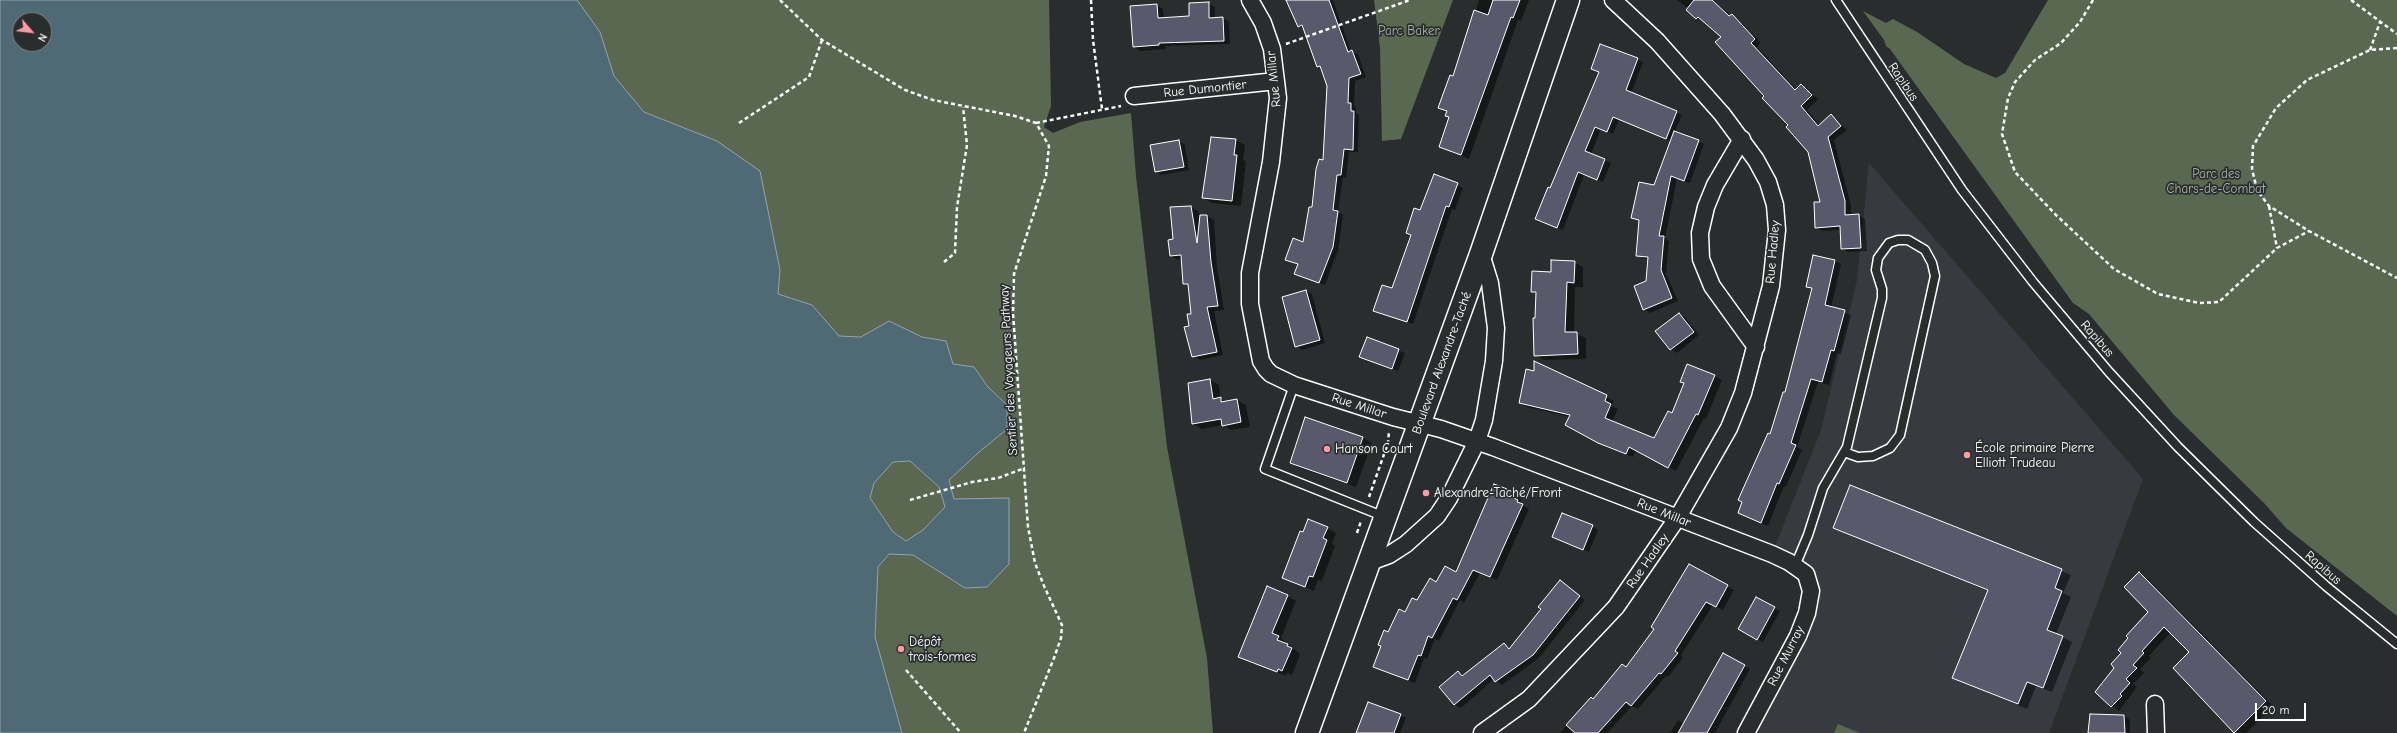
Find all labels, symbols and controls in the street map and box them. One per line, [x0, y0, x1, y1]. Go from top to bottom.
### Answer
north arrow [12, 12, 52, 52]
park label: Parc Baker [1378, 23, 1440, 39]
text: N [35, 31, 50, 44]
street label: Rue Millar [1263, 50, 1285, 108]
street label: Rapibus [1884, 60, 1922, 104]
street label: Rue Dumontier [1163, 77, 1247, 101]
park label: Parc des Chars-de-Combat [2166, 166, 2266, 197]
street label: Rue Hadley [1762, 220, 1784, 284]
street label: Sentier des Voyageurs Pathway [997, 284, 1021, 456]
street label: Boulevard Alexandre-Taché [1409, 290, 1475, 436]
street label: Rapibus [2077, 318, 2117, 360]
street label: Rue Millar [1330, 390, 1388, 422]
place label: École primaire Pierre Elliott Trudeau [1975, 440, 2094, 471]
place label: Hanson Court [1335, 441, 1412, 457]
marker: Hanson Court [1322, 444, 1332, 454]
marker: École primaire Pierre Elliott Trudeau [1962, 450, 1972, 460]
place label: Alexandre-Taché/Front [1434, 485, 1561, 501]
marker: Alexandre-Taché/Front [1421, 488, 1431, 498]
street label: Rue Millar [1635, 495, 1693, 531]
street label: Rue Hadley [1623, 531, 1673, 591]
street label: Rapibus [2302, 548, 2344, 588]
street label: Rue Murray [1764, 623, 1808, 689]
place label: Dépôt trois-formes [909, 634, 976, 665]
marker: Dépôt trois-formes [896, 644, 906, 654]
scale bar [2257, 695, 2308, 721]
text: 20 m [2262, 703, 2290, 717]

